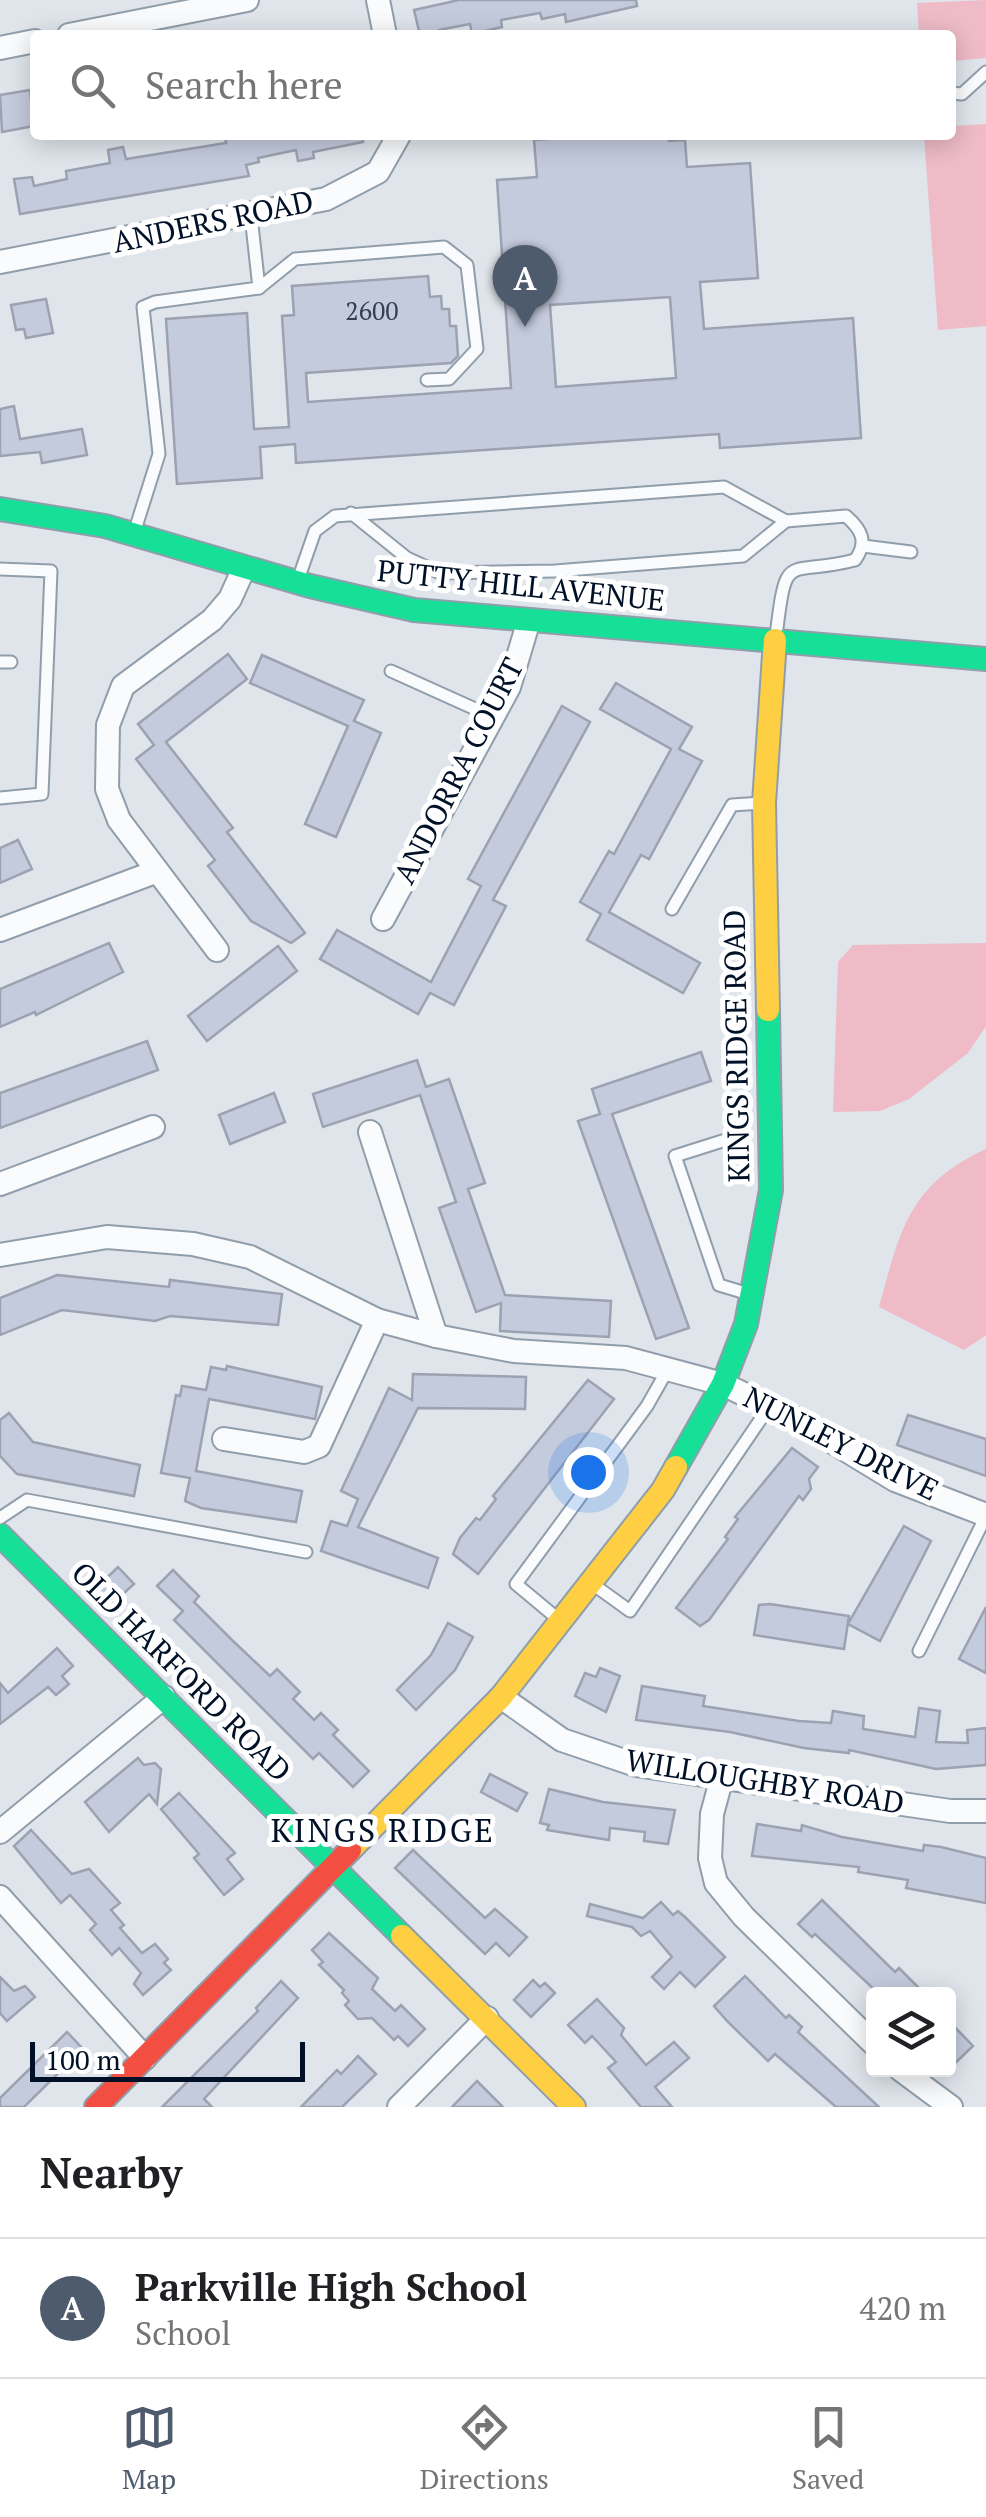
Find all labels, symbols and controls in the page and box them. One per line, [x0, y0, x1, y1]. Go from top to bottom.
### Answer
search box [30, 30, 956, 140]
icon: search [65, 58, 120, 113]
text: Search here [145, 60, 343, 110]
street label: ANDERS ROAD [109, 180, 317, 262]
pin: A [492, 245, 558, 327]
house number: 2600 [345, 294, 399, 327]
street label: PUTTY HILL AVENUE [375, 550, 667, 620]
street label: ANDORRA COURT [384, 651, 532, 890]
street label: KINGS RIDGE ROAD [714, 909, 758, 1183]
street label: NUNLEY DRIVE [737, 1377, 946, 1509]
your location [563, 1447, 614, 1498]
street label: OLD HARFORD ROAD [63, 1553, 300, 1790]
street label: WILLOUGHBY ROAD [623, 1739, 907, 1823]
district label: KINGS RIDGE [271, 1809, 495, 1851]
map controls [866, 1987, 956, 2077]
button: layers [866, 1987, 956, 2077]
scale bar [30, 2037, 305, 2082]
text: 100 m [45, 2041, 121, 2078]
text: Nearby [40, 2144, 182, 2200]
text: Parkville High School [135, 2262, 527, 2312]
text: A [61, 2287, 84, 2329]
text: 420 m [859, 2287, 946, 2329]
text: School [135, 2312, 231, 2354]
tab: Map [122, 2400, 177, 2497]
tab: Directions [420, 2400, 549, 2497]
tab: Saved [792, 2400, 864, 2497]

